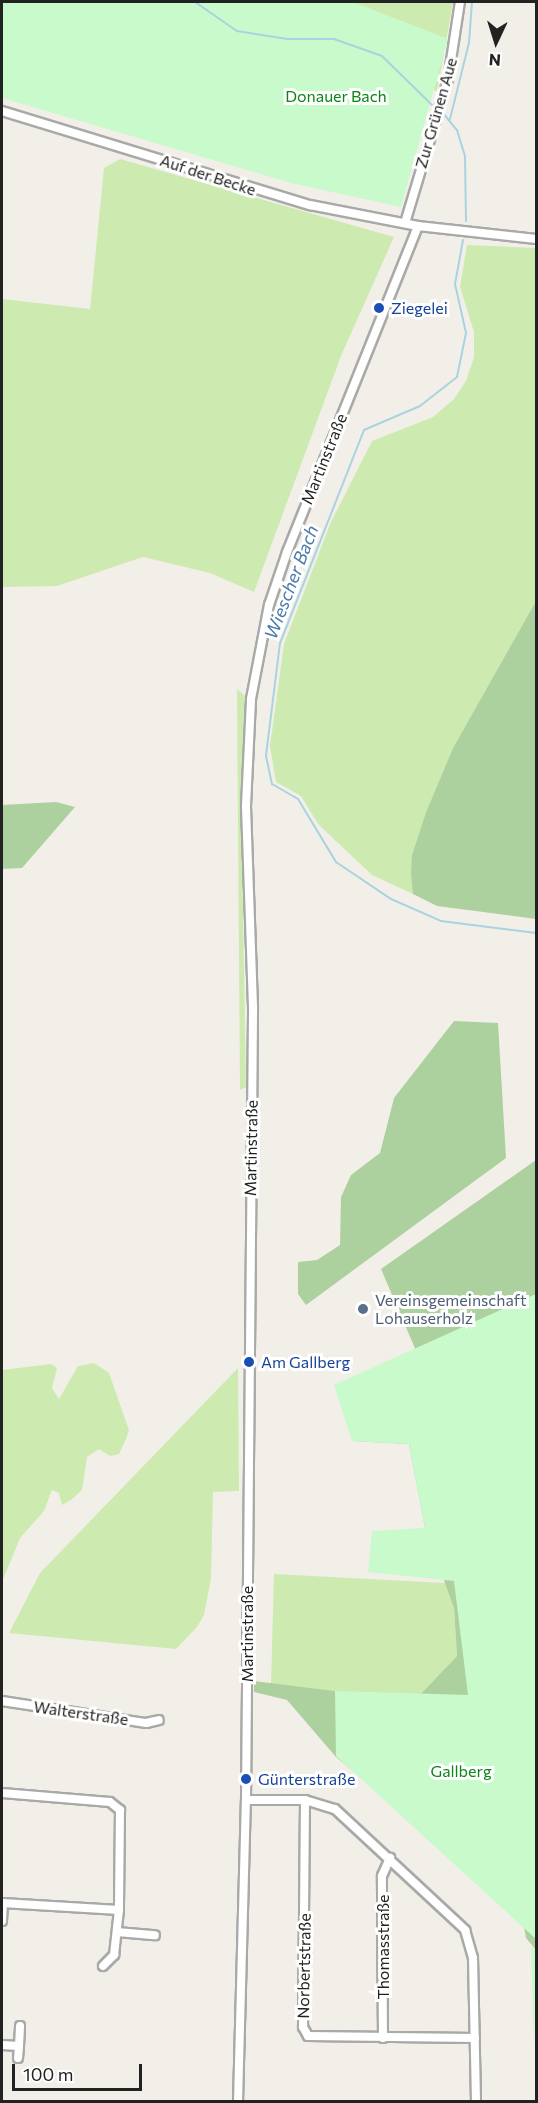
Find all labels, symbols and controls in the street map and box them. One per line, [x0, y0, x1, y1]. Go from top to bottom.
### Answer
north arrow [466, 12, 526, 72]
text: N [488, 51, 501, 70]
street label: Zur Grünen Aue [411, 55, 461, 171]
park label: Donauer Bach [285, 86, 387, 106]
street label: Auf der Becke [158, 150, 258, 200]
place label: Ziegelei [391, 298, 448, 318]
marker: Ziegelei [372, 301, 386, 315]
street label: Martinstraße [297, 411, 351, 507]
water label: Wiescher Bach [259, 522, 323, 642]
street label: Martinstraße [241, 1100, 261, 1196]
place label: Vereinsgemeinschaft Lohauserholz [375, 1290, 527, 1328]
marker: Vereinsgemeinschaft Lohauserholz [356, 1302, 370, 1316]
place label: Am Gallberg [261, 1352, 350, 1372]
marker: Am Gallberg [242, 1355, 256, 1369]
street label: Martinstraße [237, 1586, 257, 1682]
street label: Walterstraße [32, 1697, 130, 1729]
park label: Gallberg [430, 1761, 492, 1781]
place label: Günterstraße [258, 1769, 355, 1789]
marker: Günterstraße [239, 1772, 253, 1786]
street label: Thomasstraße [373, 1894, 393, 2000]
street label: Norbertstraße [293, 1913, 315, 2019]
scale bar [15, 2052, 146, 2090]
text: 100 m [23, 2063, 73, 2085]

